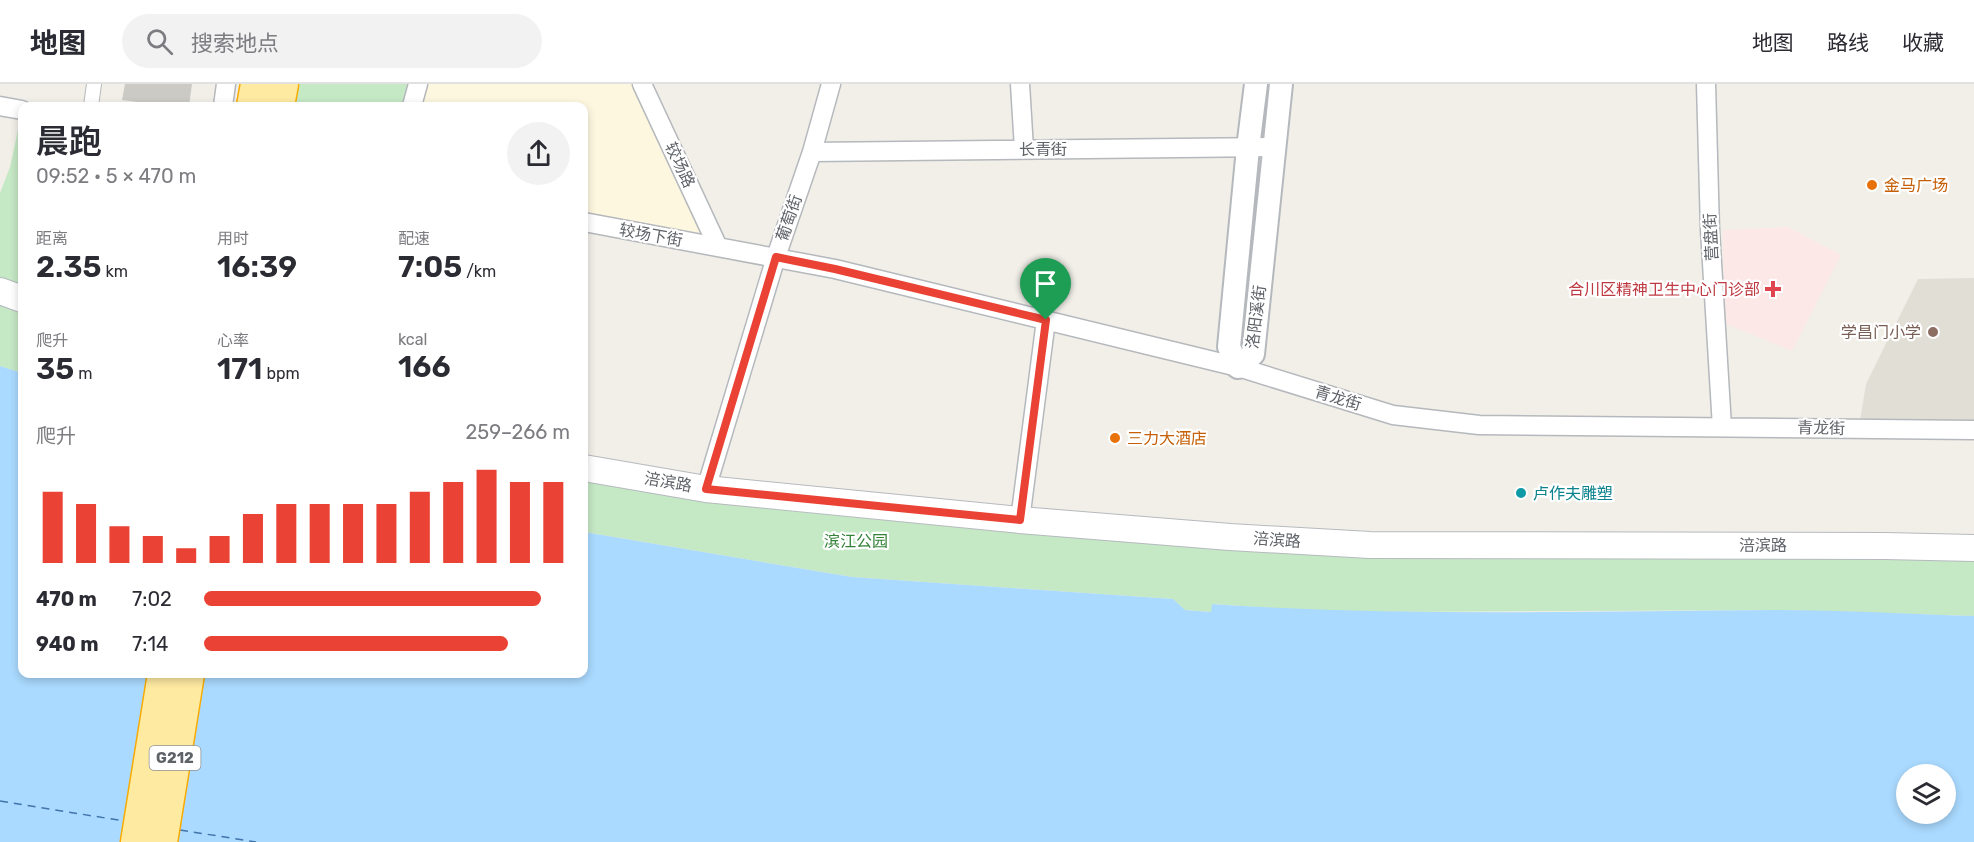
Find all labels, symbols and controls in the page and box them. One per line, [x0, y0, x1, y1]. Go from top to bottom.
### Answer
search box [122, 14, 542, 68]
icon: search [143, 25, 176, 58]
text: 地图 [30, 27, 86, 60]
text: 搜索地点 [191, 30, 279, 57]
text: 地图 [1752, 30, 1794, 55]
text: 路线 [1827, 30, 1869, 55]
text: 收藏 [1902, 30, 1944, 55]
text: 晨跑 [36, 122, 102, 161]
button: share [507, 122, 570, 185]
street label: 较场路 [661, 139, 699, 191]
street label: 长青街 [1019, 140, 1067, 159]
text: 09:52 · 5 × 470 m [36, 164, 196, 188]
place label: 金马广场 [1884, 176, 1948, 195]
marker: 金马广场 [1865, 178, 1879, 192]
street label: 葡萄街 [772, 192, 806, 244]
street label: 营盘街 [1700, 213, 1722, 261]
street label: 较场下街 [618, 220, 684, 250]
text: 距离 [36, 229, 68, 248]
text: 用时 [217, 229, 249, 248]
text: 配速 [398, 229, 430, 248]
text: 2.35 [36, 249, 102, 285]
text: 16:39 [217, 249, 297, 285]
text: 7:05 [398, 249, 462, 285]
pin [1020, 258, 1071, 320]
text: km [102, 262, 128, 281]
text: /km [462, 262, 496, 281]
icon: arrive [1029, 267, 1062, 300]
place label: 合川区精神卫生中心门诊部 [1568, 280, 1760, 299]
marker: 合川区精神卫生中心门诊部 [1764, 280, 1782, 298]
street label: 洛阳溪街 [1243, 284, 1269, 350]
place label: 学昌门小学 [1841, 323, 1921, 342]
marker: 学昌门小学 [1926, 325, 1940, 339]
text: kcal [398, 330, 427, 349]
text: 爬升 [36, 331, 68, 350]
text: 心率 [217, 331, 249, 350]
text: 166 [398, 349, 451, 385]
text: 35 [36, 351, 74, 387]
text: 171 [217, 351, 262, 387]
text: m [74, 364, 92, 383]
text: bpm [262, 364, 300, 383]
street label: 青龙街 [1312, 382, 1364, 414]
street label: 青龙街 [1797, 418, 1845, 438]
text: 259–266 m [466, 420, 570, 444]
text: 爬升 [36, 424, 76, 448]
place label: 三力大酒店 [1127, 429, 1207, 448]
marker: 三力大酒店 [1108, 431, 1122, 445]
street label: 涪滨路 [643, 468, 693, 496]
place label: 卢作夫雕塑 [1533, 484, 1613, 503]
marker: 卢作夫雕塑 [1514, 486, 1528, 500]
street label: 涪滨路 [1252, 529, 1302, 551]
park label: 滨江公园 [824, 532, 888, 551]
street label: 涪滨路 [1739, 536, 1787, 555]
text: 470 m [36, 587, 97, 611]
text: 7:02 [132, 587, 172, 611]
text: 940 m [36, 632, 99, 656]
text: 7:14 [132, 632, 168, 656]
road number: G212 [150, 746, 201, 770]
map controls [1896, 764, 1956, 824]
button: layers [1896, 764, 1956, 824]

